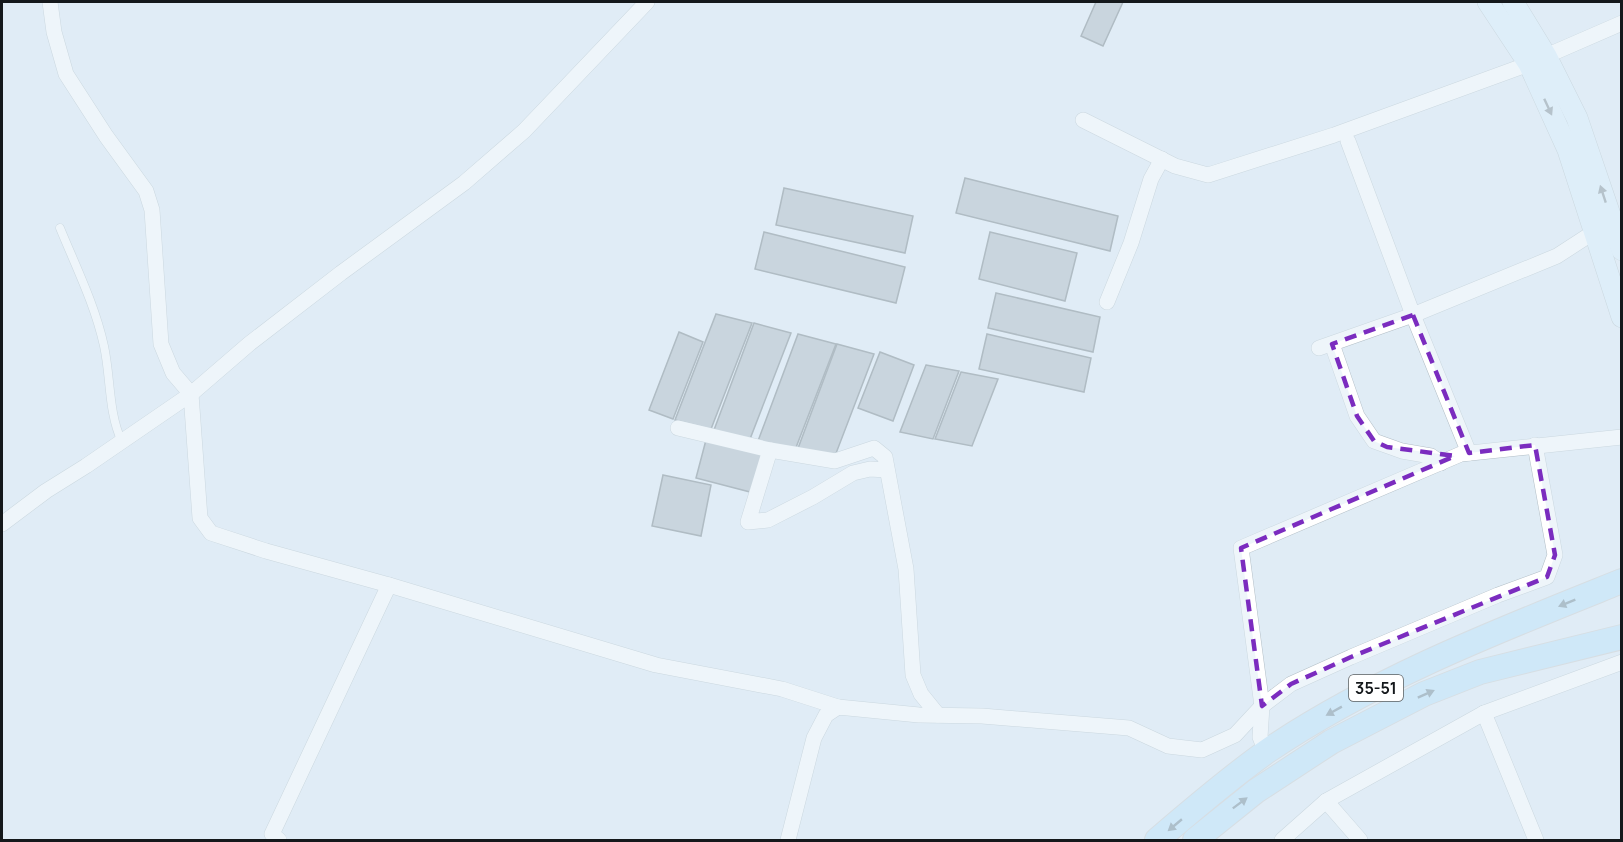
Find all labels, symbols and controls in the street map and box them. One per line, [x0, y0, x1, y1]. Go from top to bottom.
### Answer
one-way arrow [1544, 98, 1553, 115]
one-way arrow [1598, 185, 1608, 203]
one-way arrow [1558, 598, 1576, 608]
road number: 35-51 [1349, 675, 1403, 701]
one-way arrow [1417, 689, 1435, 698]
one-way arrow [1325, 706, 1342, 716]
one-way arrow [1232, 797, 1248, 809]
one-way arrow [1167, 818, 1183, 831]

